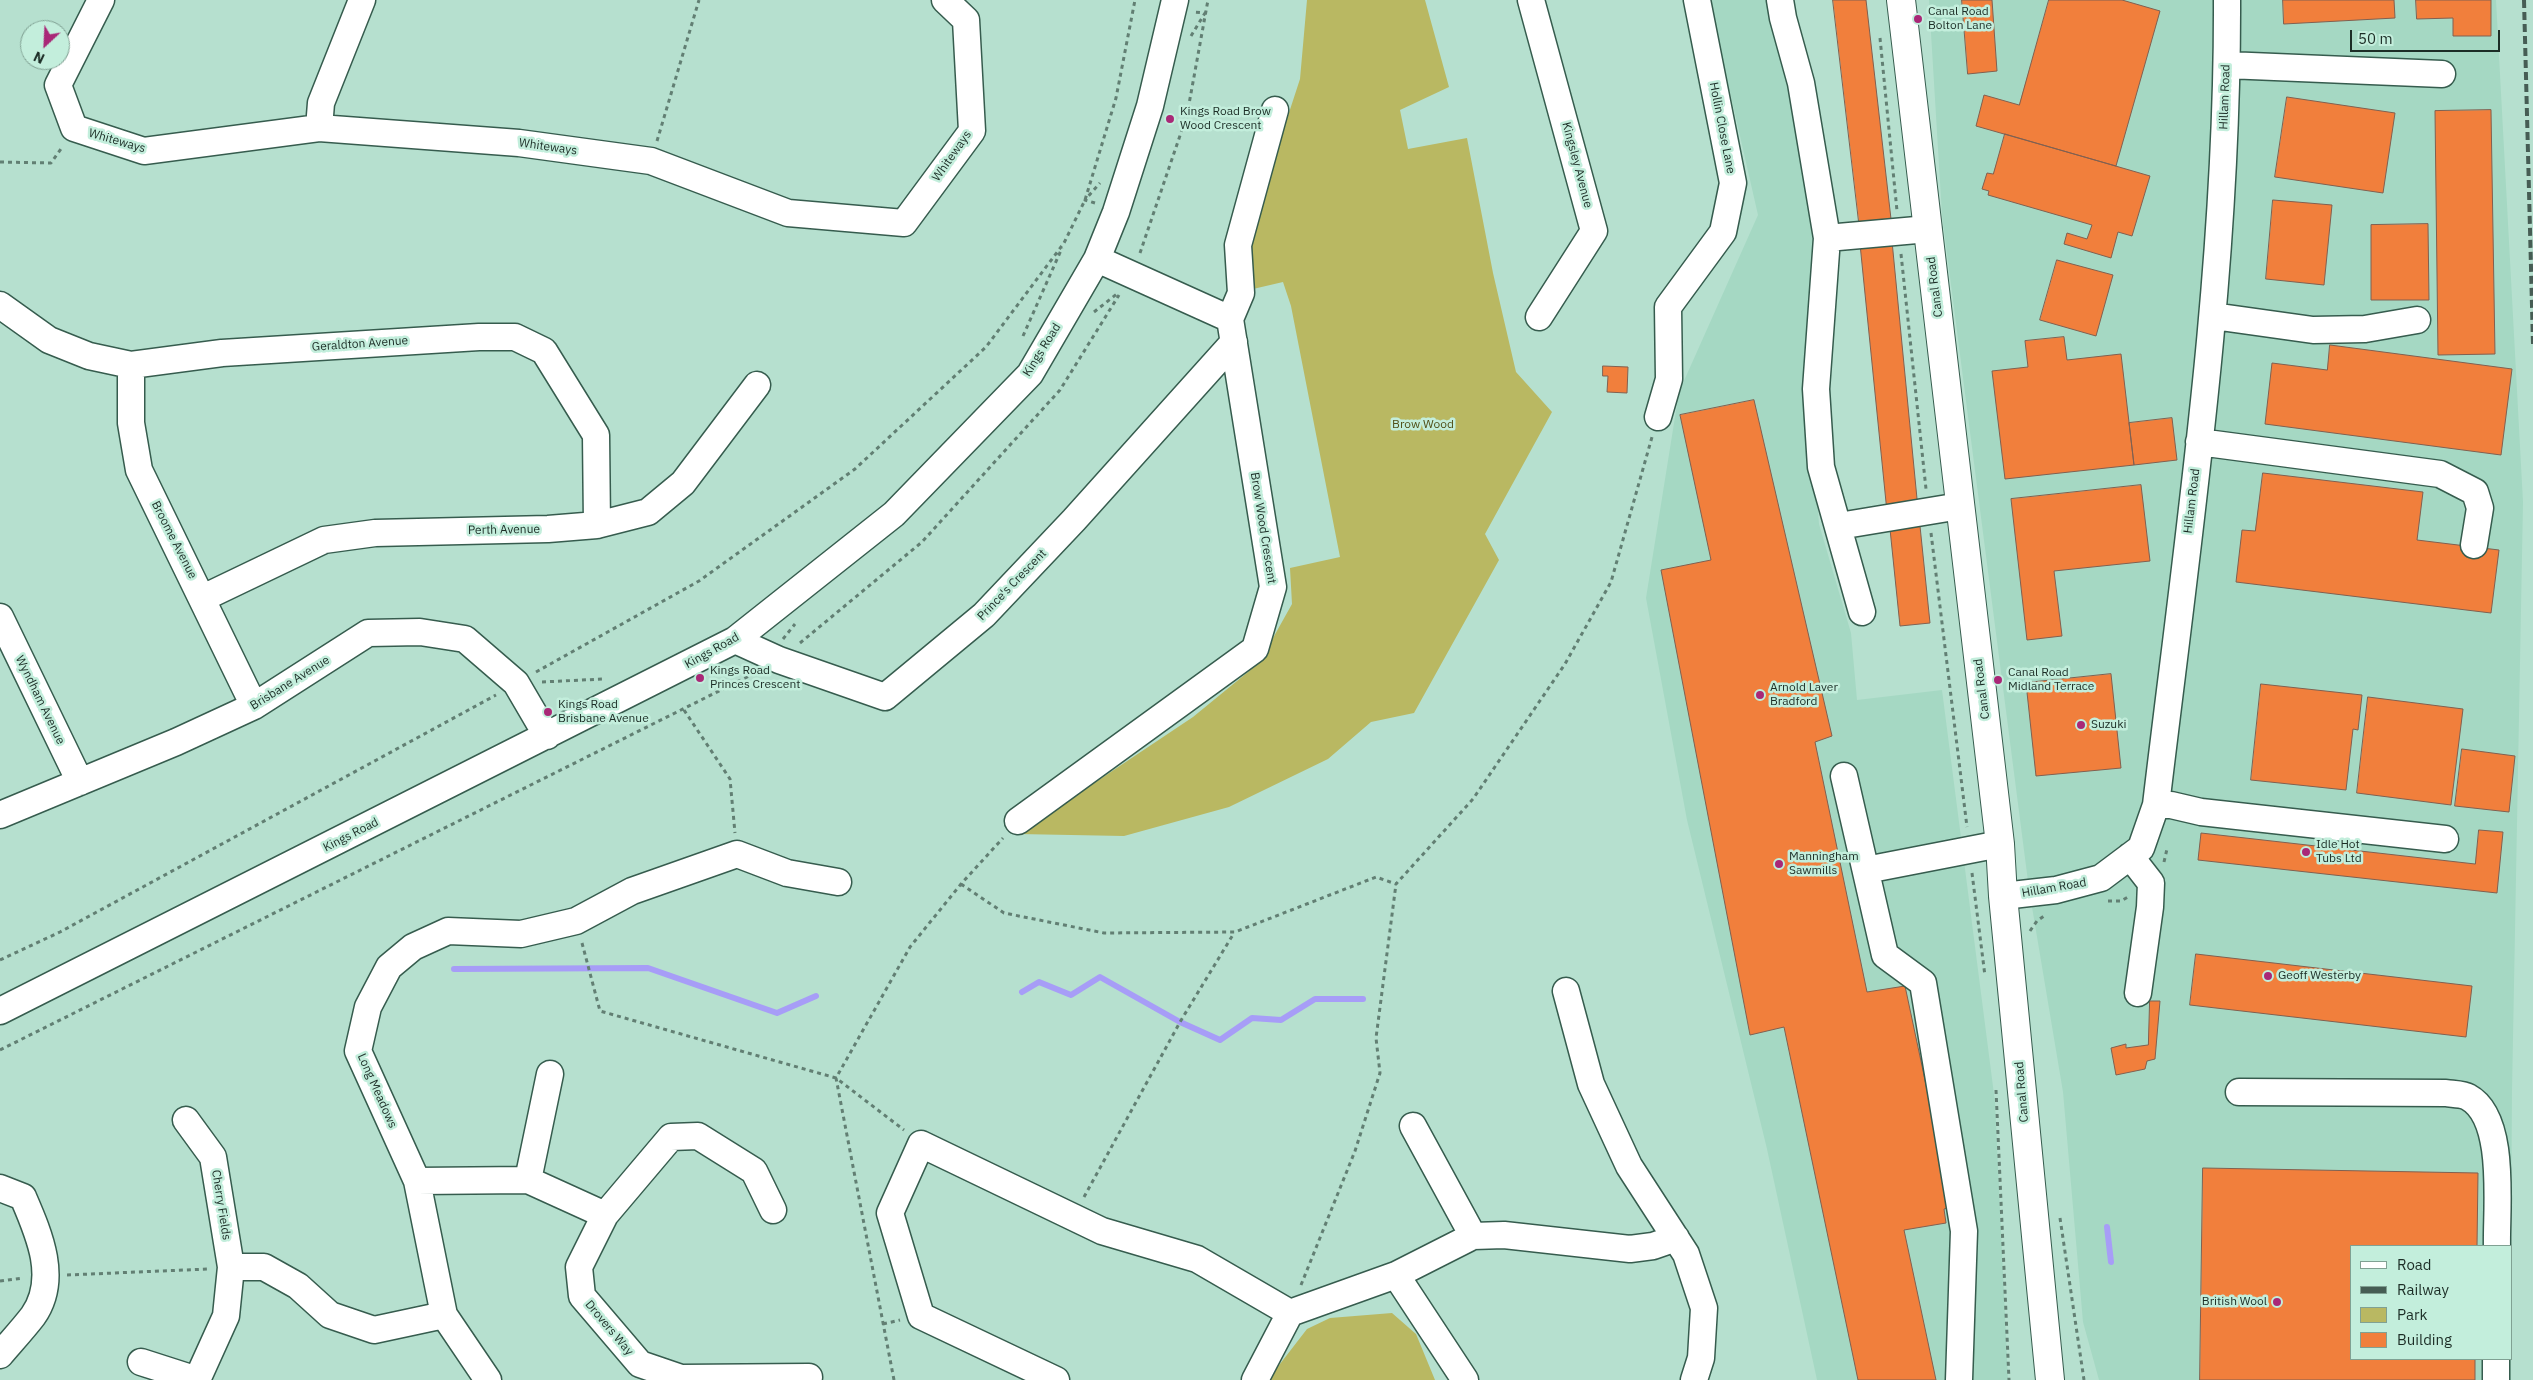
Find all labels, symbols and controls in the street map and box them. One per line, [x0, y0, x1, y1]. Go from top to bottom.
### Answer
place label: Canal Road Bolton Lane [1928, 5, 1992, 33]
marker: Canal Road Bolton Lane [1912, 13, 1924, 25]
north arrow [20, 20, 70, 70]
scale bar [2353, 20, 2503, 52]
text: 50 m [2358, 29, 2393, 48]
text: N [31, 47, 47, 68]
street label: Hillam Road [2217, 64, 2233, 130]
street label: Hollin Close Lane [1706, 81, 1738, 175]
place label: Kings Road Brow Wood Crescent [1180, 105, 1271, 133]
marker: Kings Road Brow Wood Crescent [1164, 113, 1176, 125]
street label: Kingsley Avenue [1559, 120, 1595, 210]
street label: Whiteways [87, 126, 147, 156]
street label: Whiteways [929, 128, 975, 184]
street label: Whiteways [518, 136, 578, 158]
street label: Canal Road [1924, 256, 1946, 318]
street label: Kings Road [1020, 321, 1064, 379]
street label: Geraldton Avenue [311, 333, 409, 355]
park label: Brow Wood [1392, 418, 1454, 432]
street label: Hillam Road [2181, 468, 2203, 534]
street label: Brow Wood Crescent [1247, 471, 1279, 585]
street label: Broome Avenue [148, 499, 200, 581]
street label: Perth Avenue [468, 522, 540, 538]
street label: Prince's Crescent [974, 547, 1050, 623]
street label: Kings Road [682, 630, 742, 672]
street label: Wyndham Avenue [12, 653, 68, 747]
street label: Brisbane Avenue [248, 653, 332, 713]
street label: Canal Road [1971, 658, 1993, 720]
place label: Kings Road Princes Crescent [710, 664, 800, 692]
place label: Canal Road Midland Terrace [2008, 666, 2094, 694]
marker: Kings Road Princes Crescent [694, 672, 706, 684]
marker: Canal Road Midland Terrace [1992, 674, 2004, 686]
place label: Arnold Laver Bradford [1770, 681, 1838, 709]
marker: Arnold Laver Bradford [1754, 689, 1766, 701]
place label: Kings Road Brisbane Avenue [558, 698, 649, 726]
marker: Kings Road Brisbane Avenue [542, 706, 554, 718]
place label: Suzuki [2091, 718, 2126, 732]
marker: Suzuki [2075, 719, 2087, 731]
street label: Kings Road [321, 815, 381, 855]
place label: Idle Hot Tubs Ltd [2316, 838, 2362, 866]
marker: Idle Hot Tubs Ltd [2300, 846, 2312, 858]
place label: Manningham Sawmills [1789, 850, 1859, 878]
marker: Manningham Sawmills [1773, 858, 1785, 870]
street label: Hillam Road [2021, 875, 2087, 901]
place label: Geoff Westerby [2278, 969, 2361, 983]
marker: Geoff Westerby [2262, 970, 2274, 982]
street label: Long Meadows [354, 1052, 400, 1130]
street label: Canal Road [2012, 1061, 2032, 1123]
street label: Cherry Fields [208, 1169, 234, 1241]
legend [2350, 1245, 2513, 1360]
text: Road [2397, 1255, 2432, 1274]
text: Railway [2397, 1280, 2449, 1299]
place label: British Wool [2202, 1295, 2267, 1309]
marker: British Wool [2271, 1296, 2283, 1308]
street label: Drovers Way [582, 1298, 636, 1358]
text: Park [2397, 1305, 2427, 1324]
text: Building [2397, 1330, 2452, 1349]

